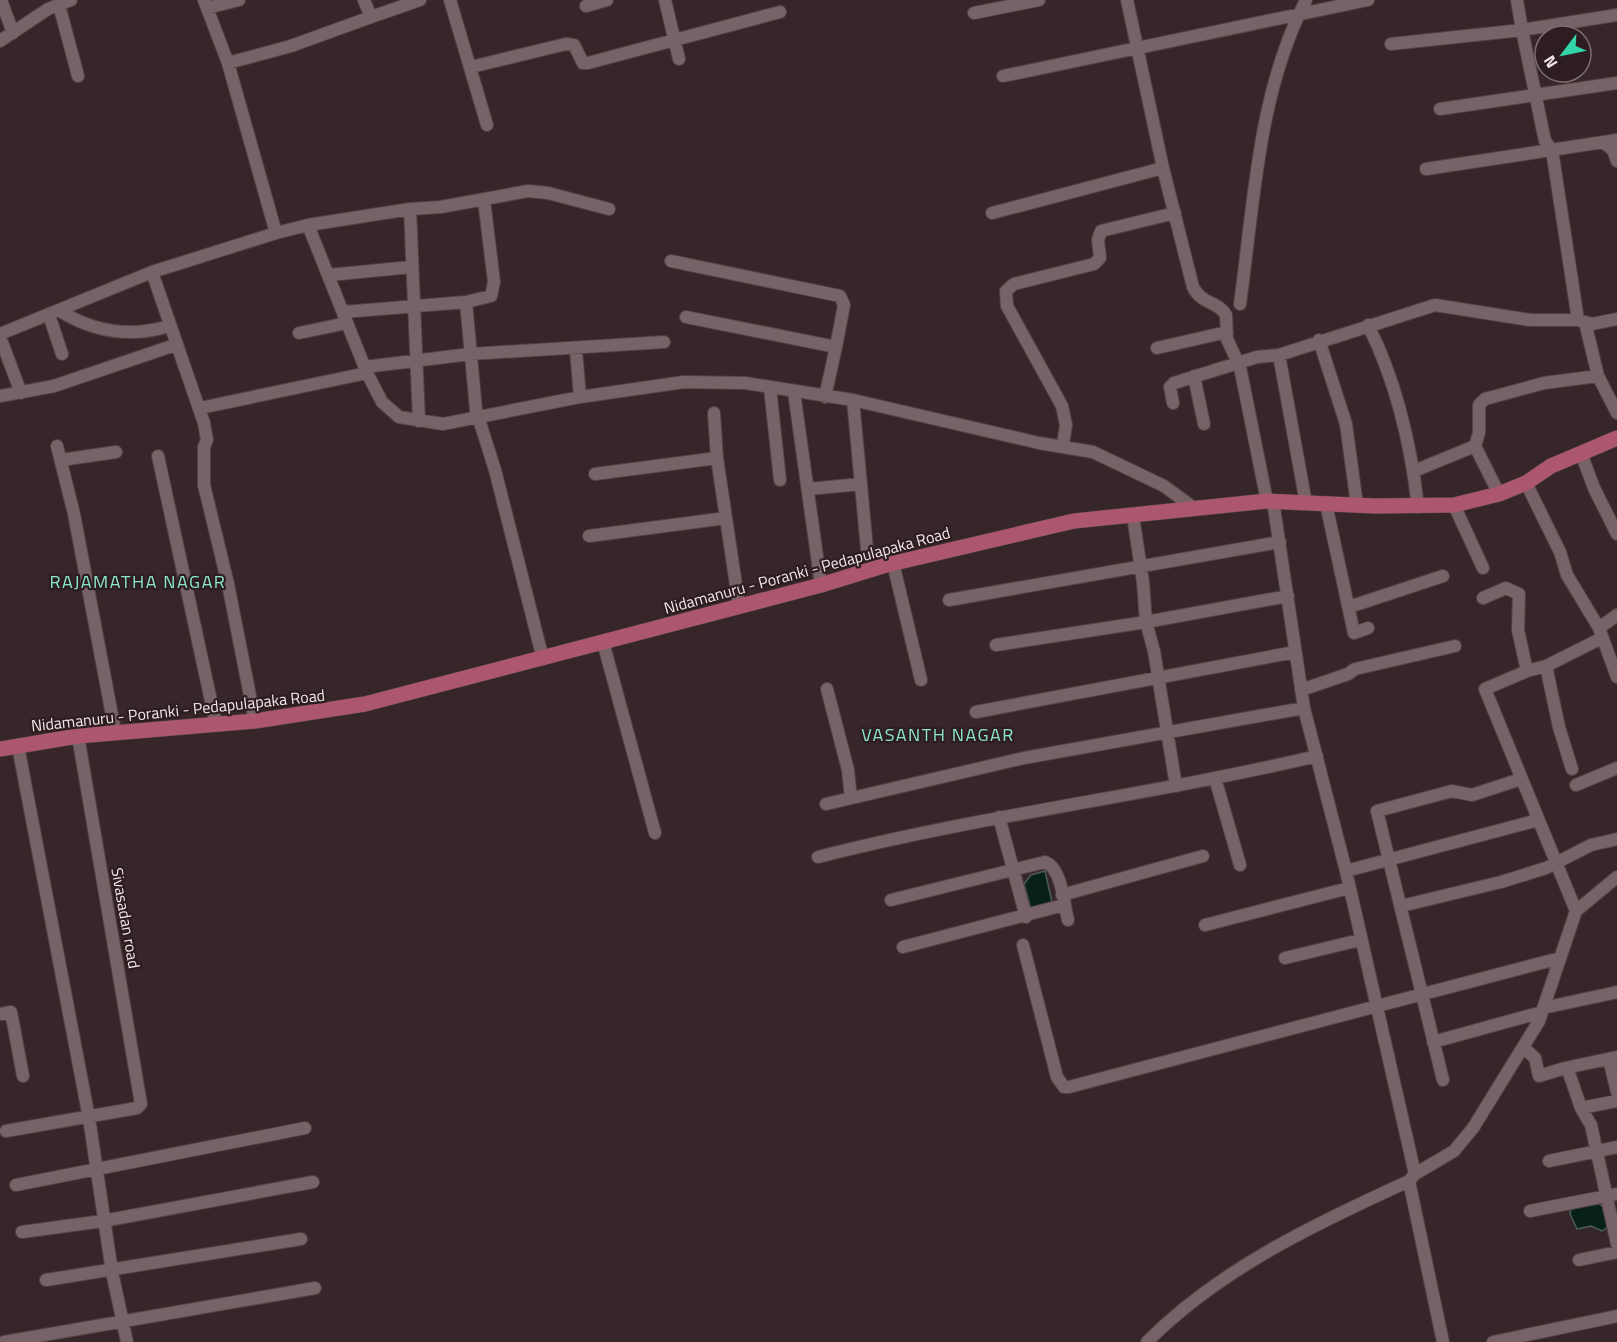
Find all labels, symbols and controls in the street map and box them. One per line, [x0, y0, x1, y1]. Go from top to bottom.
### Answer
north arrow [1533, 24, 1593, 84]
text: N [1537, 51, 1563, 73]
street label: Nidamanuru - Poranki - Pedapulapaka Road [661, 520, 953, 620]
district label: RAJAMATHA NAGAR [50, 568, 226, 595]
street label: Nidamanuru - Poranki - Pedapulapaka Road [30, 683, 326, 737]
district label: VASANTH NAGAR [861, 721, 1015, 748]
street label: Sivasadan road [105, 866, 147, 970]

